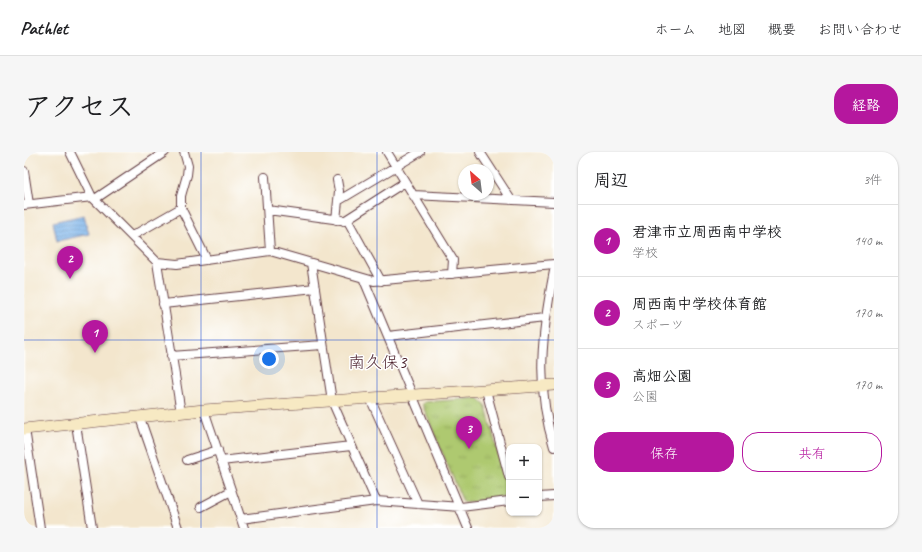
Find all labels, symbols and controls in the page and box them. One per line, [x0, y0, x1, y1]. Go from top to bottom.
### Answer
text: Pathlet [20, 16, 68, 40]
text: ホーム [655, 21, 696, 38]
text: 地図 [718, 21, 746, 38]
text: 概要 [768, 21, 796, 38]
text: お問い合わせ [818, 21, 902, 38]
button: 経路 [834, 84, 898, 124]
text: アクセス [24, 89, 134, 124]
north arrow [458, 164, 494, 200]
text: 周辺 [594, 170, 628, 191]
text: 3件 [863, 172, 882, 188]
text: 君津市立周西南中学校 [632, 223, 782, 242]
text: 1 [604, 233, 610, 249]
text: 140 m [854, 233, 882, 249]
text: 学校 [632, 245, 658, 261]
pin: 2 [57, 246, 83, 279]
text: 周西南中学校体育館 [632, 295, 767, 314]
text: 2 [604, 305, 610, 321]
text: 170 m [854, 305, 882, 321]
text: スポーツ [632, 317, 684, 333]
pin: 1 [82, 320, 108, 353]
your location [259, 349, 279, 369]
district label: 南久保3 [348, 352, 408, 373]
text: 高畑公園 [632, 367, 692, 386]
text: 3 [604, 377, 610, 393]
text: 170 m [854, 377, 882, 393]
text: 公園 [632, 389, 658, 405]
pin: 3 [456, 416, 482, 449]
button: 保存 [594, 432, 734, 472]
button: 共有 [742, 432, 882, 472]
map controls [506, 444, 542, 516]
button: + [506, 444, 542, 480]
button: − [506, 480, 542, 516]

